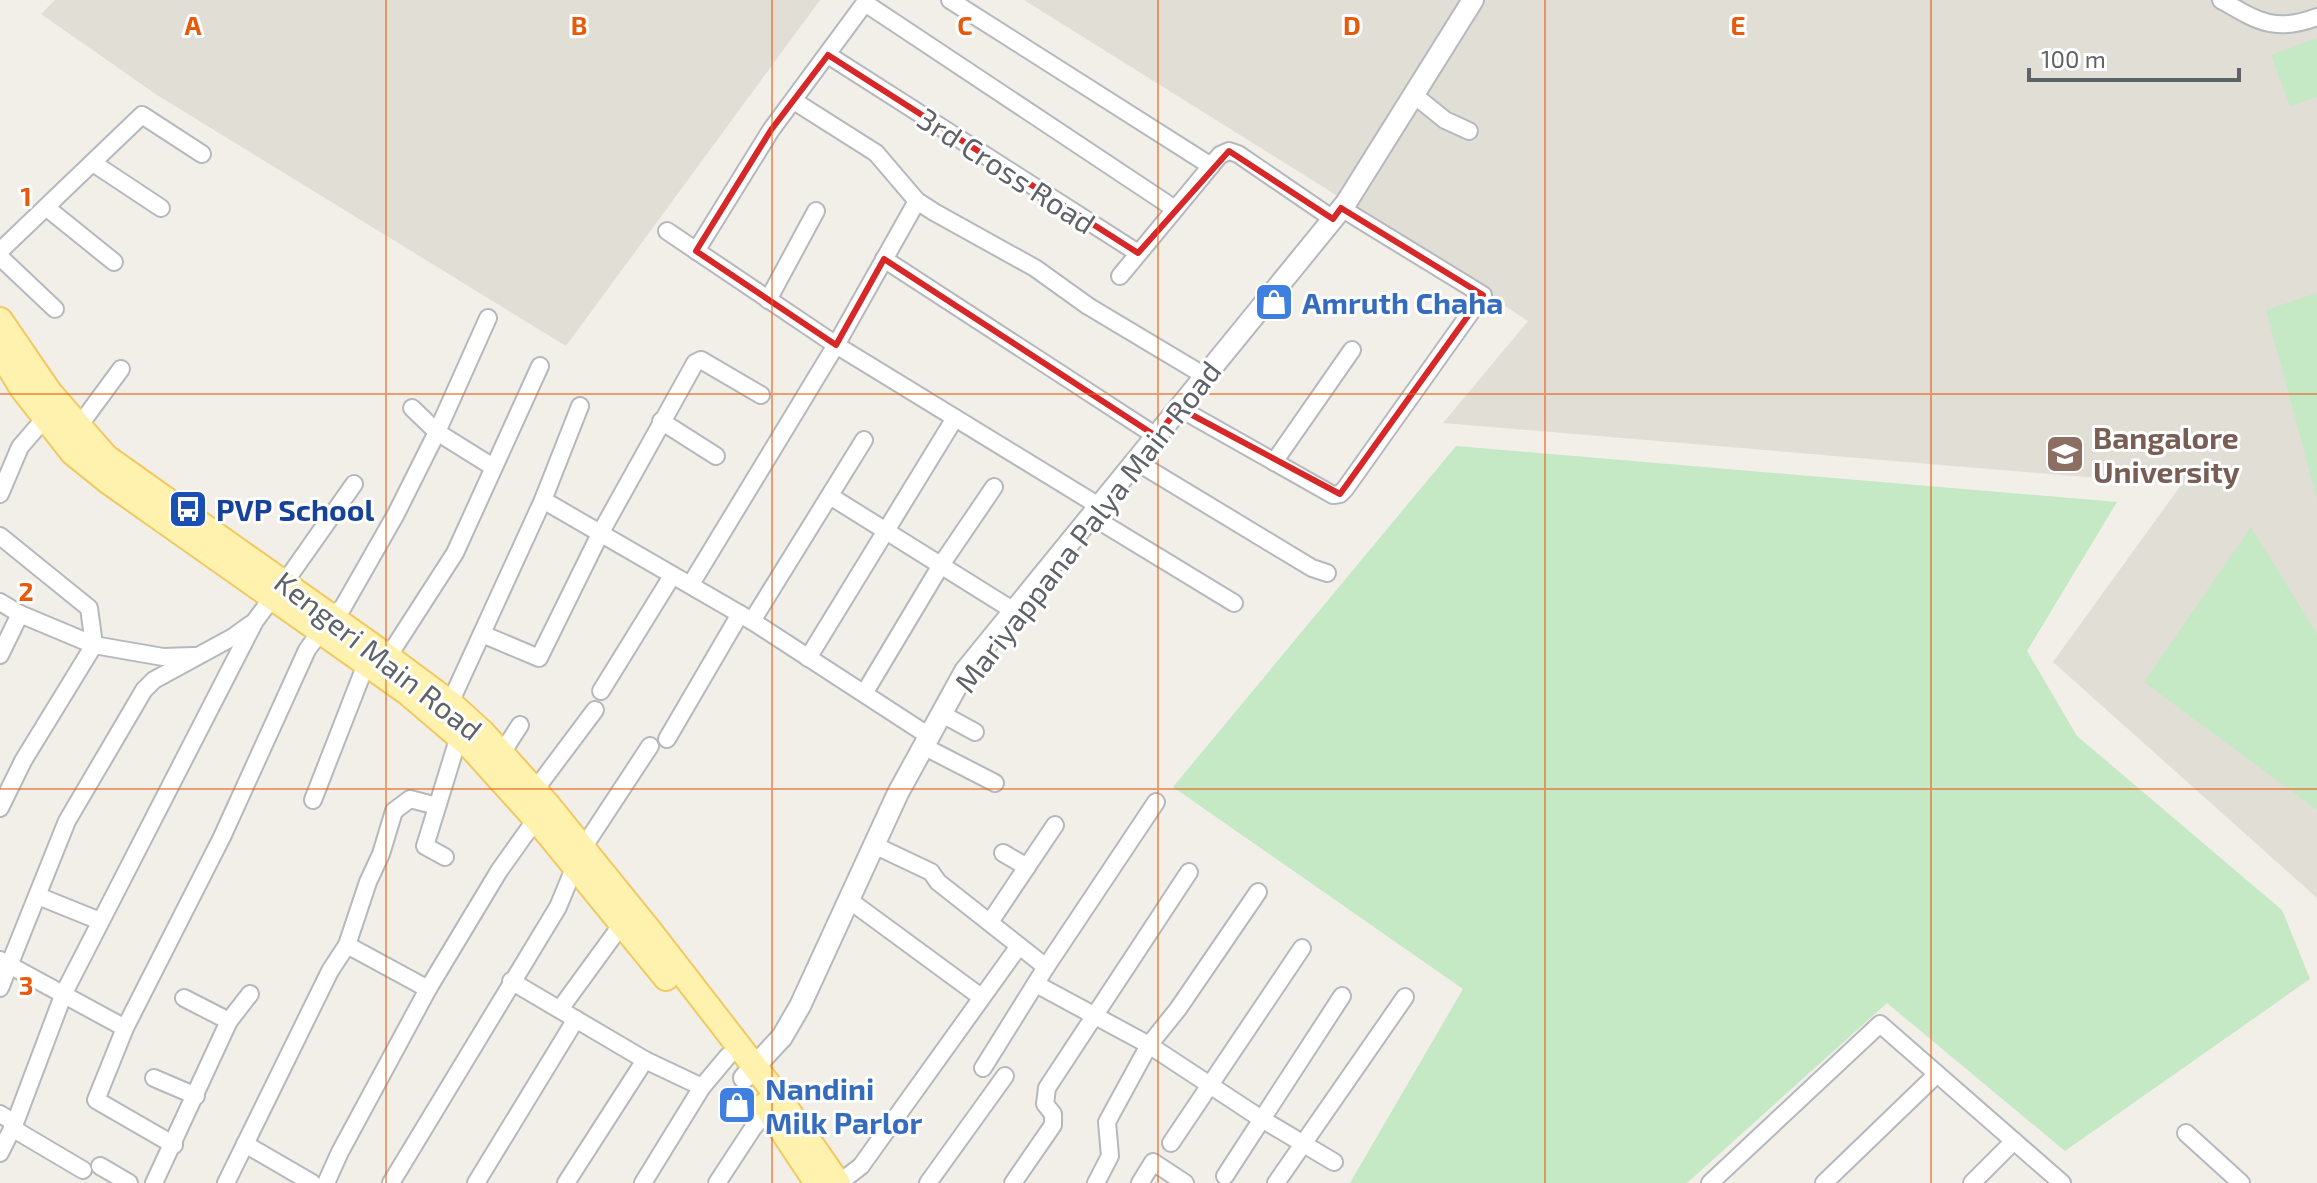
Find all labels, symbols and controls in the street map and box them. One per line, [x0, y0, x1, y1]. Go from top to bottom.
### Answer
text: A [185, 9, 202, 40]
text: B [571, 9, 587, 40]
text: C [957, 9, 973, 40]
text: D [1343, 9, 1361, 40]
text: E [1730, 9, 1746, 40]
scale bar [2029, 32, 2239, 82]
text: 100 m [2041, 44, 2106, 73]
street label: 3rd Cross Road [912, 99, 1102, 241]
text: 1 [20, 180, 32, 211]
shop icon: Amruth Chaha [1253, 281, 1295, 323]
place label: Amruth Chaha [1302, 284, 1503, 320]
street label: Mariyappana Palya Main Road [946, 353, 1228, 699]
place label: Bangalore University [2093, 419, 2240, 490]
school or university icon: Bangalore University [2044, 433, 2086, 475]
bus stop icon: PVP School [167, 488, 209, 530]
place label: PVP School [216, 491, 374, 527]
street label: Kengeri Main Road [268, 563, 490, 747]
text: 2 [18, 575, 34, 606]
text: 3 [19, 969, 33, 1000]
place label: Nandini Milk Parlor [765, 1070, 923, 1140]
shop icon: Nandini Milk Parlor [716, 1084, 758, 1126]

